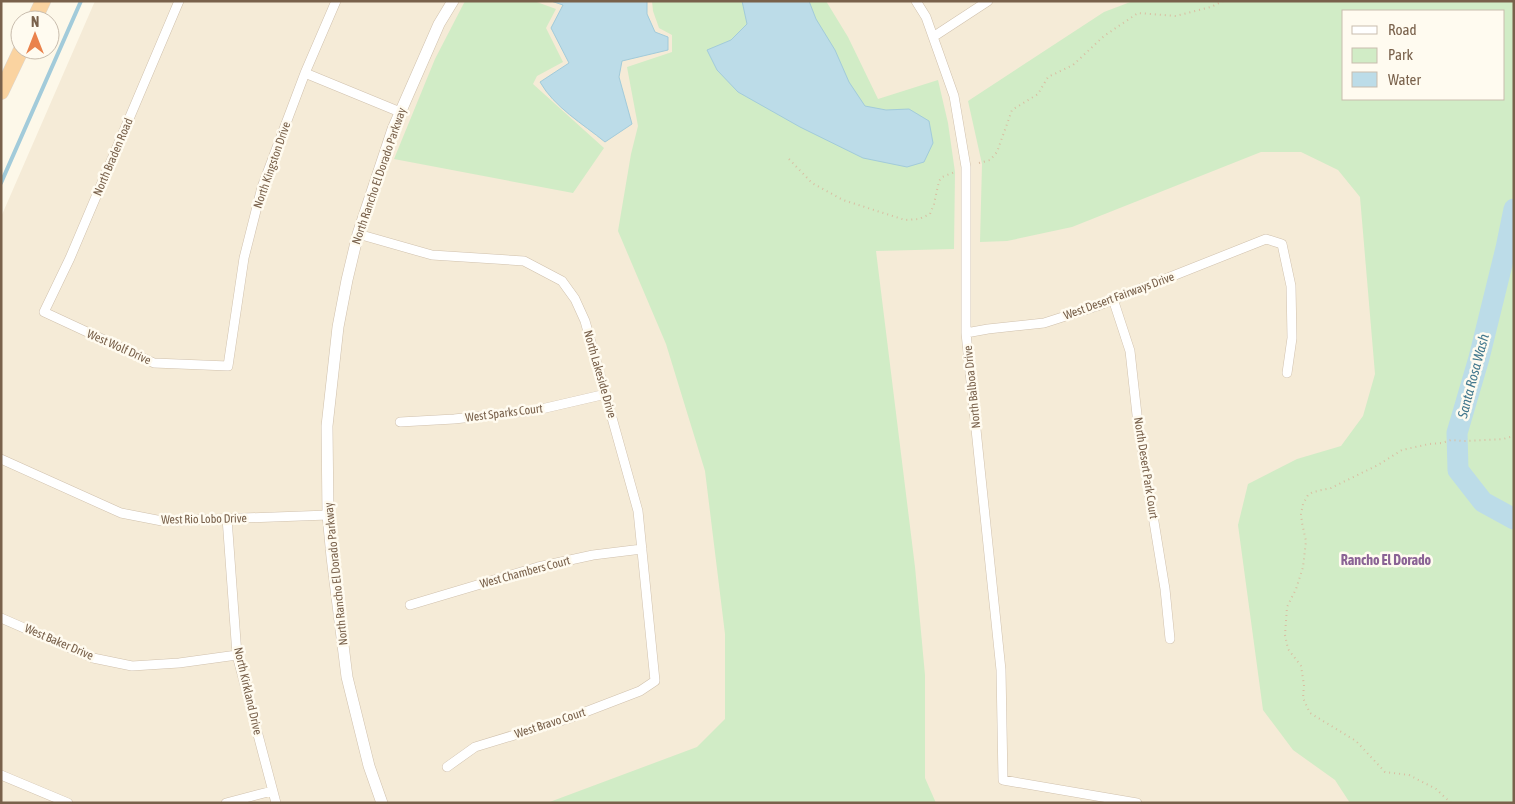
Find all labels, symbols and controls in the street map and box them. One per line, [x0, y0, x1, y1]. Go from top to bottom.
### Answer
north arrow [10, 10, 60, 60]
legend [1342, 10, 1505, 100]
text: N [31, 14, 39, 30]
text: Road [1388, 21, 1417, 38]
text: Park [1388, 46, 1413, 63]
text: Water [1388, 71, 1421, 88]
street label: North Rancho El Dorado Parkway [349, 106, 409, 246]
street label: North Braden Road [90, 116, 136, 198]
street label: North Kingston Drive [251, 120, 293, 210]
street label: West Desert Fairways Drive [1062, 269, 1176, 323]
street label: West Wolf Drive [85, 327, 153, 367]
street label: North Lakeside Drive [581, 328, 619, 420]
water label: Santa Rosa Wash [1454, 332, 1492, 421]
street label: North Balboa Drive [961, 345, 983, 429]
street label: West Sparks Court [465, 401, 544, 425]
street label: North Desert Park Court [1131, 416, 1161, 520]
street label: North Rancho El Dorado Parkway [322, 502, 350, 646]
street label: West Rio Lobo Drive [161, 511, 247, 527]
district label: Rancho El Dorado [1341, 552, 1432, 568]
street label: West Chambers Court [478, 553, 572, 591]
street label: West Baker Drive [23, 621, 95, 663]
street label: North Kirkland Drive [231, 646, 265, 736]
street label: West Bravo Court [513, 705, 588, 741]

